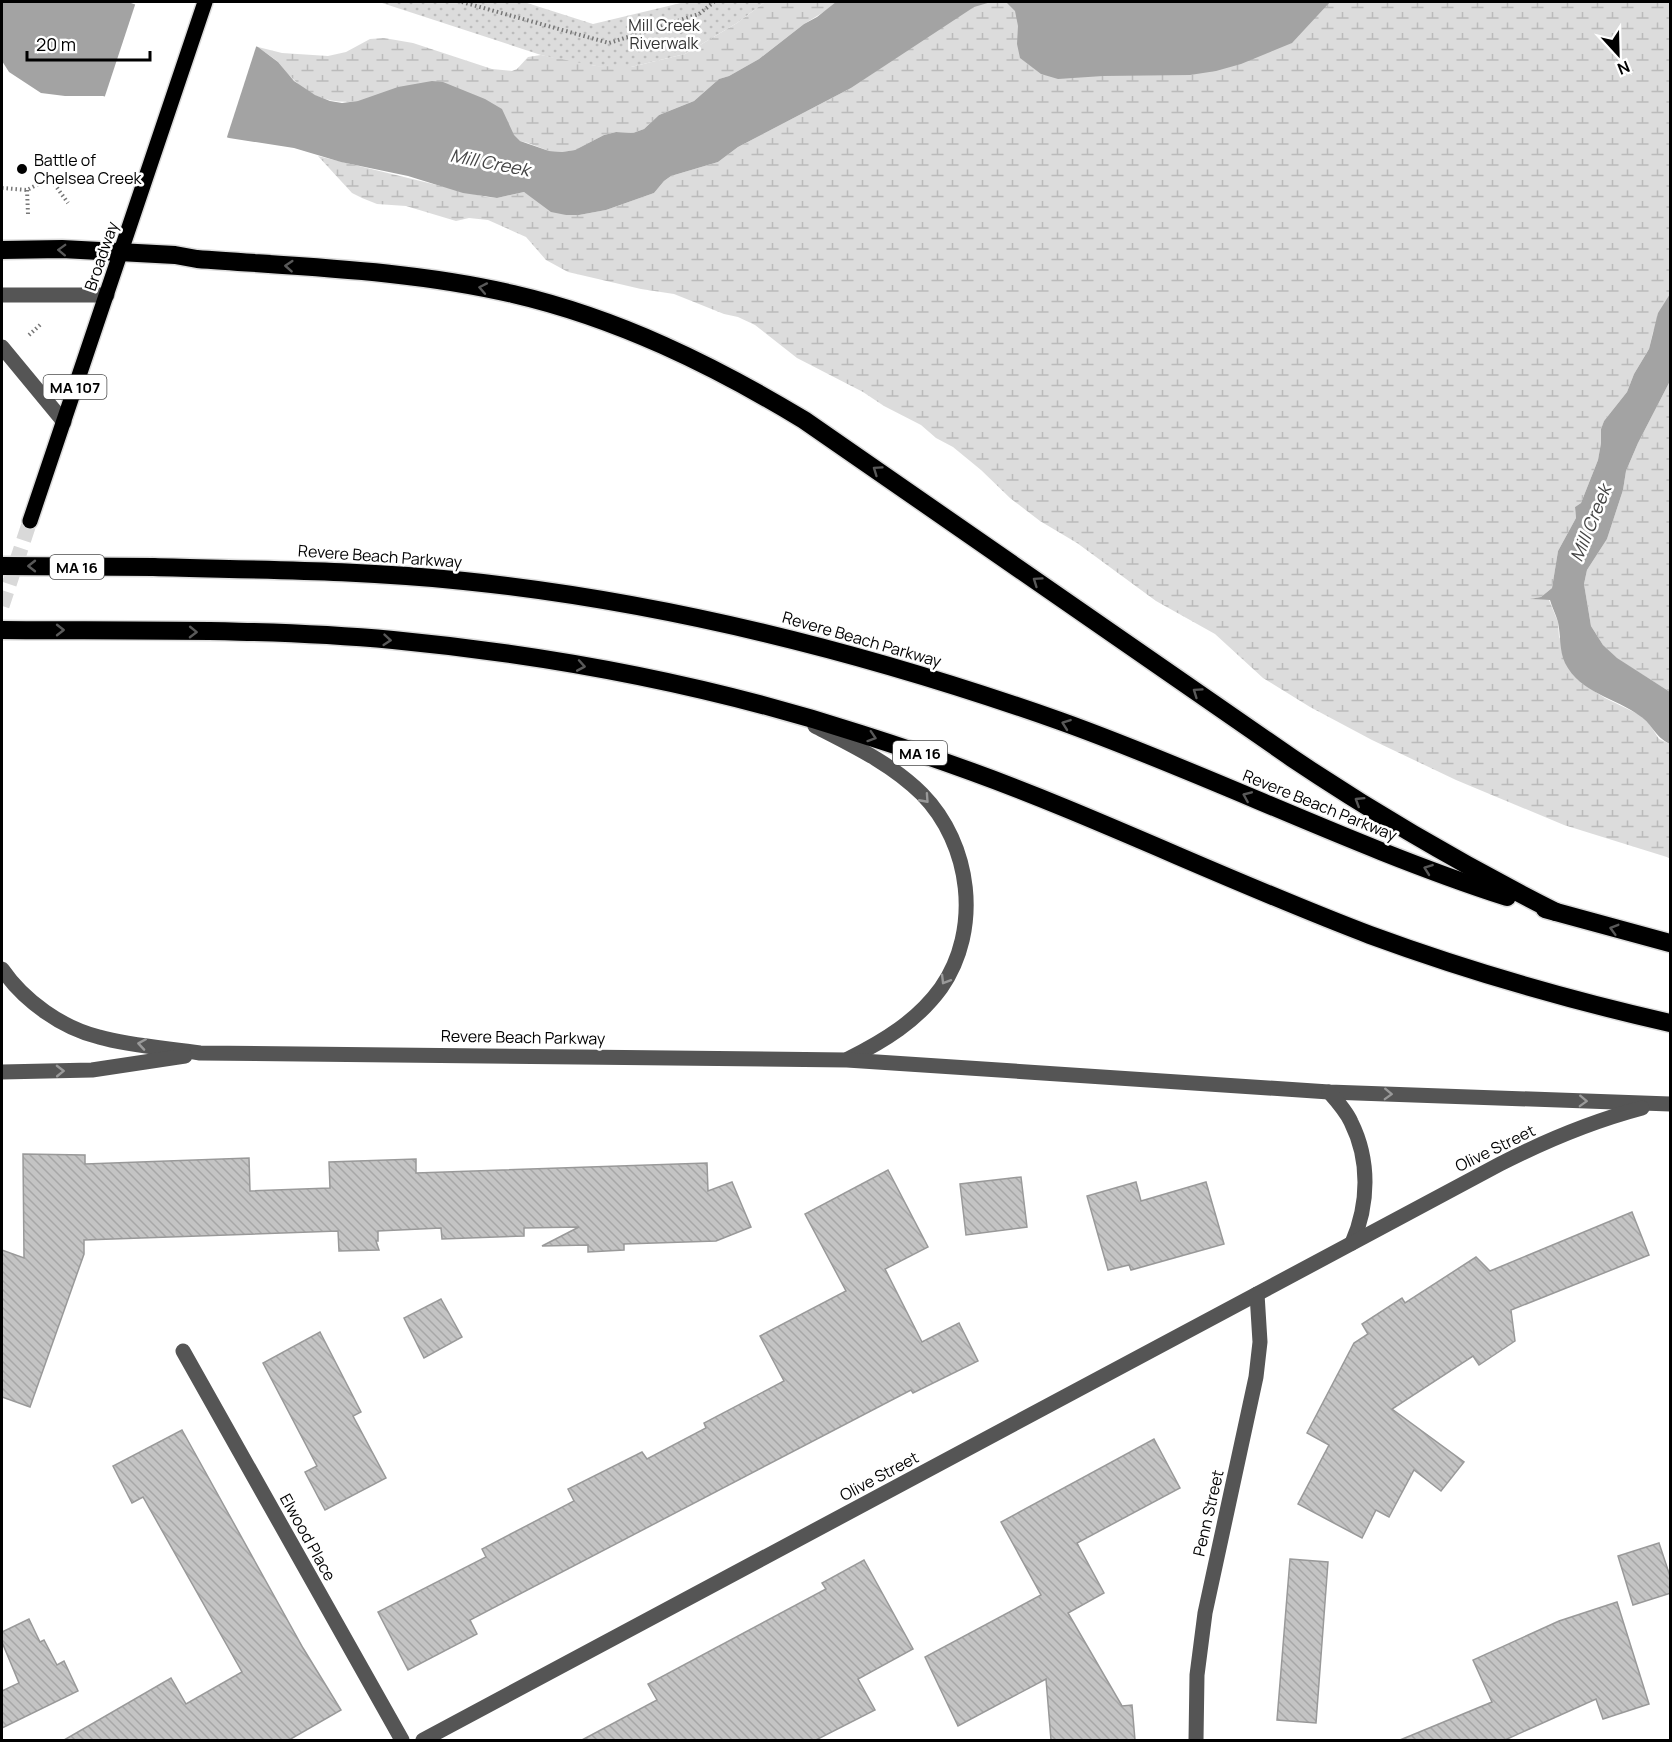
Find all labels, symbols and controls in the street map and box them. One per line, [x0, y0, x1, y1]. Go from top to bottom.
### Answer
park label: Mill Creek Riverwalk [628, 14, 701, 54]
scale bar [27, 24, 150, 62]
north arrow [1588, 24, 1648, 84]
text: 20 m [36, 32, 76, 56]
text: N [1614, 56, 1633, 80]
water label: Mill Creek [448, 143, 535, 182]
place label: Battle of Chelsea Creek [34, 149, 142, 189]
marker: Battle of Chelsea Creek [15, 162, 29, 176]
street label: Broadway [79, 218, 123, 294]
one-way arrow [58, 243, 67, 256]
one-way arrow [284, 260, 294, 273]
one-way arrow [478, 282, 488, 295]
road number: MA 107 [44, 375, 106, 399]
one-way arrow [872, 466, 883, 477]
water label: Mill Creek [1564, 478, 1617, 565]
street label: Revere Beach Parkway [297, 539, 463, 573]
road number: MA 16 [50, 555, 104, 579]
one-way arrow [27, 560, 36, 572]
one-way arrow [1033, 577, 1044, 588]
street label: Revere Beach Parkway [780, 606, 945, 672]
one-way arrow [55, 624, 64, 636]
one-way arrow [188, 625, 197, 638]
one-way arrow [383, 633, 392, 646]
one-way arrow [575, 659, 585, 672]
one-way arrow [1193, 688, 1204, 699]
one-way arrow [1062, 718, 1072, 731]
one-way arrow [866, 730, 877, 743]
road number: MA 16 [893, 741, 947, 765]
street label: Revere Beach Parkway [1240, 764, 1401, 846]
one-way arrow [1243, 791, 1254, 803]
one-way arrow [918, 792, 929, 803]
one-way arrow [1355, 797, 1365, 809]
one-way arrow [1423, 864, 1434, 877]
one-way arrow [1609, 923, 1619, 936]
one-way arrow [941, 974, 952, 984]
street label: Revere Beach Parkway [441, 1025, 606, 1049]
one-way arrow [137, 1039, 147, 1051]
one-way arrow [55, 1065, 64, 1077]
one-way arrow [1383, 1087, 1392, 1100]
one-way arrow [1578, 1095, 1587, 1108]
street label: Olive Street [1451, 1119, 1539, 1177]
street label: Olive Street [836, 1446, 922, 1506]
street label: Penn Street [1187, 1468, 1229, 1558]
street label: Elwood Place [275, 1489, 341, 1585]

